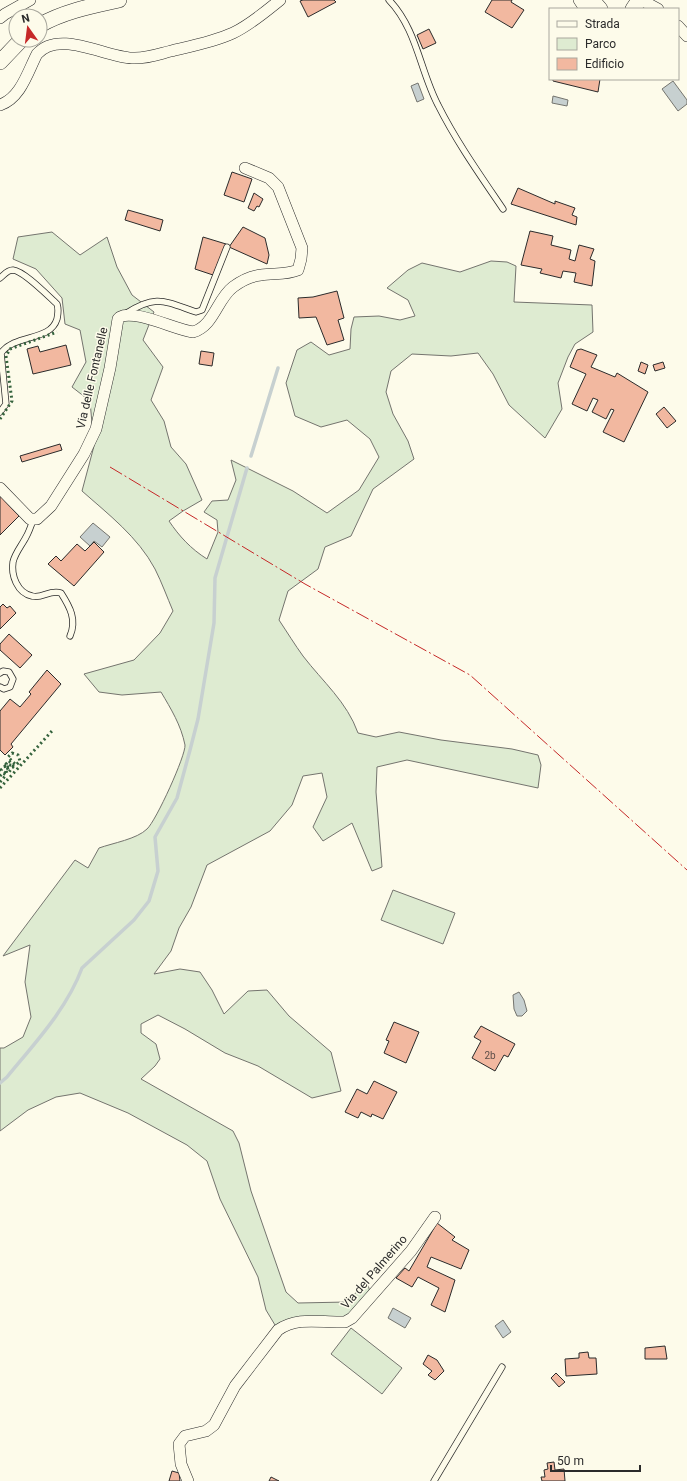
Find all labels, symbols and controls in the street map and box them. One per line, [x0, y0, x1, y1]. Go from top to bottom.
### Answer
north arrow [8, 8, 48, 48]
legend [549, 8, 679, 80]
text: N [20, 11, 31, 26]
text: Strada [585, 17, 620, 31]
text: Parco [585, 37, 616, 51]
text: Edificio [585, 57, 624, 71]
street label: Via delle Fontanelle [73, 326, 111, 430]
house number: 2b [484, 1050, 496, 1061]
street label: Via del Palmerino [338, 1232, 410, 1312]
scale bar [551, 1447, 640, 1473]
text: 50 m [557, 1454, 584, 1468]

